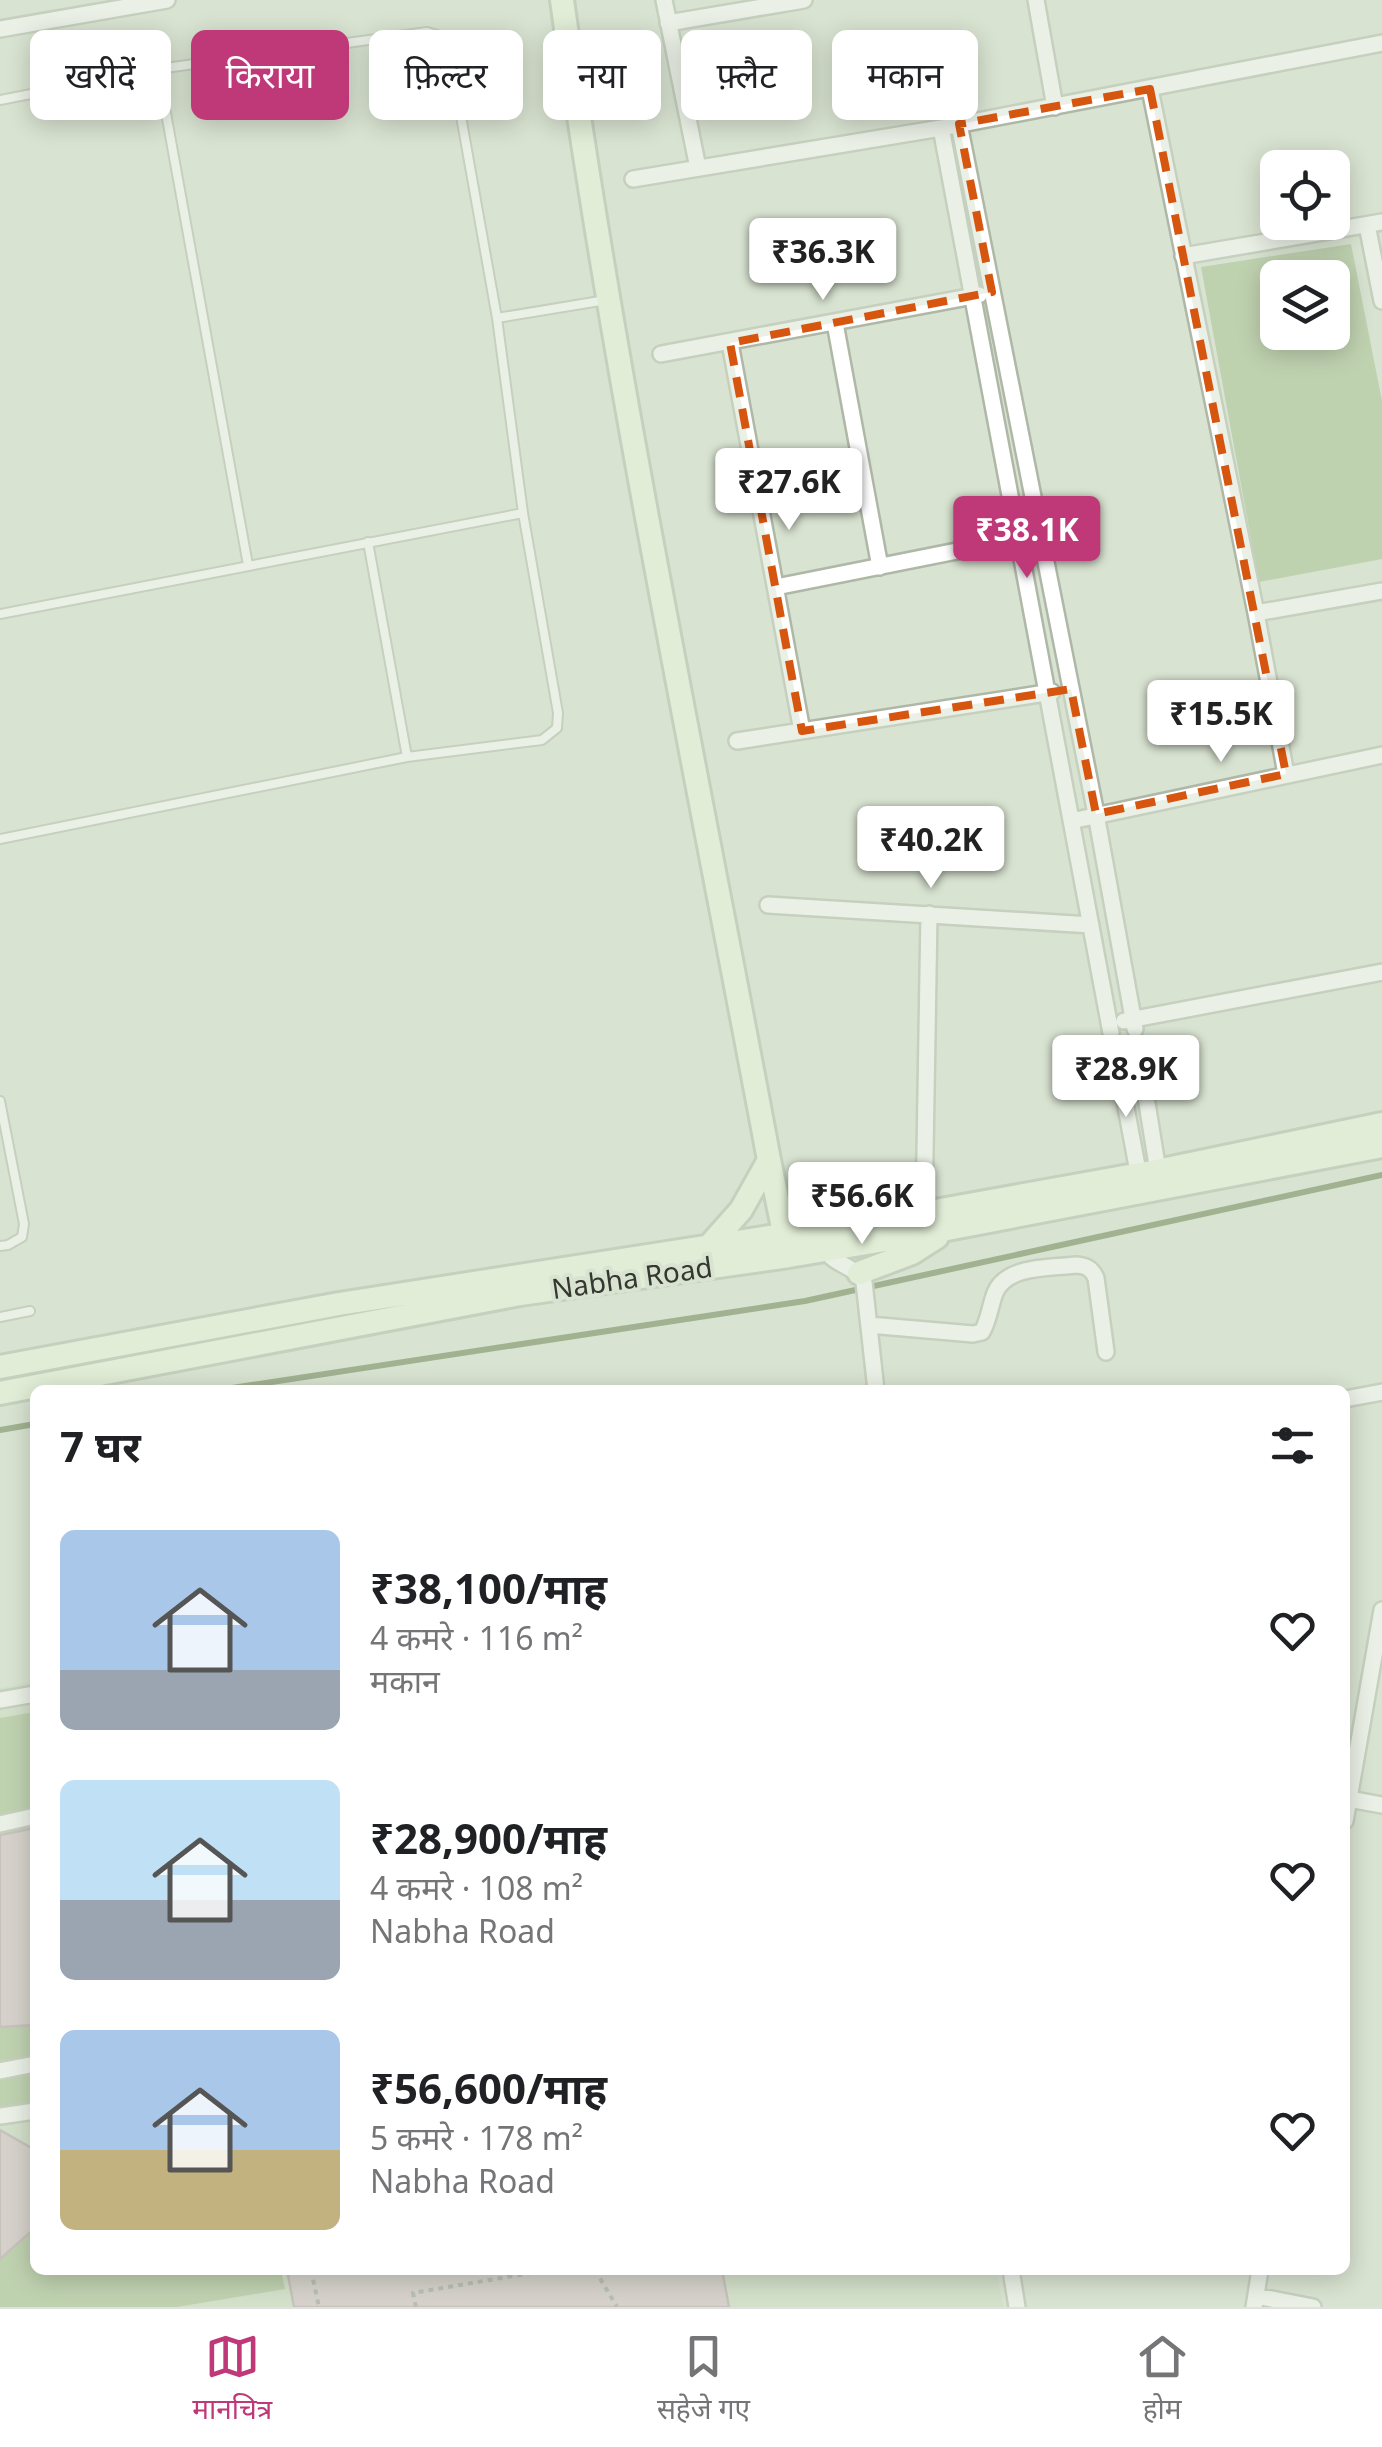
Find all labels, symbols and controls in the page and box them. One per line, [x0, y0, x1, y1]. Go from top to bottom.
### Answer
chip: खरीदें [30, 30, 171, 120]
chip: किराया [191, 30, 349, 120]
chip: फ़िल्टर [369, 30, 523, 120]
chip: नया [543, 30, 661, 120]
chip: फ़्लैट [681, 30, 812, 120]
chip: मकान [832, 30, 978, 120]
map controls [1260, 150, 1350, 350]
button: locate [1260, 150, 1350, 240]
pin: ₹36.3K [742, 218, 904, 303]
text: ₹36.3K [771, 229, 875, 272]
button: layers [1260, 260, 1350, 350]
pin: ₹27.6K [708, 448, 870, 533]
text: ₹27.6K [737, 459, 841, 502]
pin: ₹38.1K [946, 496, 1108, 581]
text: ₹38.1K [975, 507, 1079, 550]
pin: ₹15.5K [1140, 680, 1302, 765]
text: ₹15.5K [1169, 691, 1273, 734]
pin: ₹40.2K [850, 806, 1012, 891]
text: ₹40.2K [879, 817, 983, 860]
pin: ₹28.9K [1045, 1035, 1207, 1120]
text: ₹28.9K [1074, 1046, 1178, 1089]
pin: ₹56.6K [781, 1162, 943, 1247]
text: ₹56.6K [810, 1173, 914, 1216]
street label: Nabha Road [549, 1247, 715, 1307]
text: 7 घर [60, 1417, 141, 1474]
icon: filters [1265, 1418, 1320, 1473]
text: ₹38,100/माह [370, 1559, 607, 1616]
icon: home [140, 1570, 260, 1690]
icon: heart [1265, 1603, 1320, 1658]
text: 4 कमरे · 116 m² [370, 1616, 583, 1659]
text: मकान [370, 1659, 440, 1702]
text: ₹28,900/माह [370, 1809, 607, 1866]
icon: home [140, 1820, 260, 1940]
icon: heart [1265, 1853, 1320, 1908]
text: 4 कमरे · 108 m² [370, 1866, 583, 1909]
text: Nabha Road [370, 1909, 555, 1952]
text: ₹56,600/माह [370, 2059, 607, 2116]
icon: home [140, 2070, 260, 2190]
icon: heart [1265, 2103, 1320, 2158]
text: 5 कमरे · 178 m² [370, 2116, 583, 2159]
text: Nabha Road [370, 2159, 555, 2202]
tab: मानचित्र [192, 2329, 272, 2427]
tab: सहेजे गए [657, 2329, 750, 2427]
tab: होम [1135, 2329, 1190, 2427]

